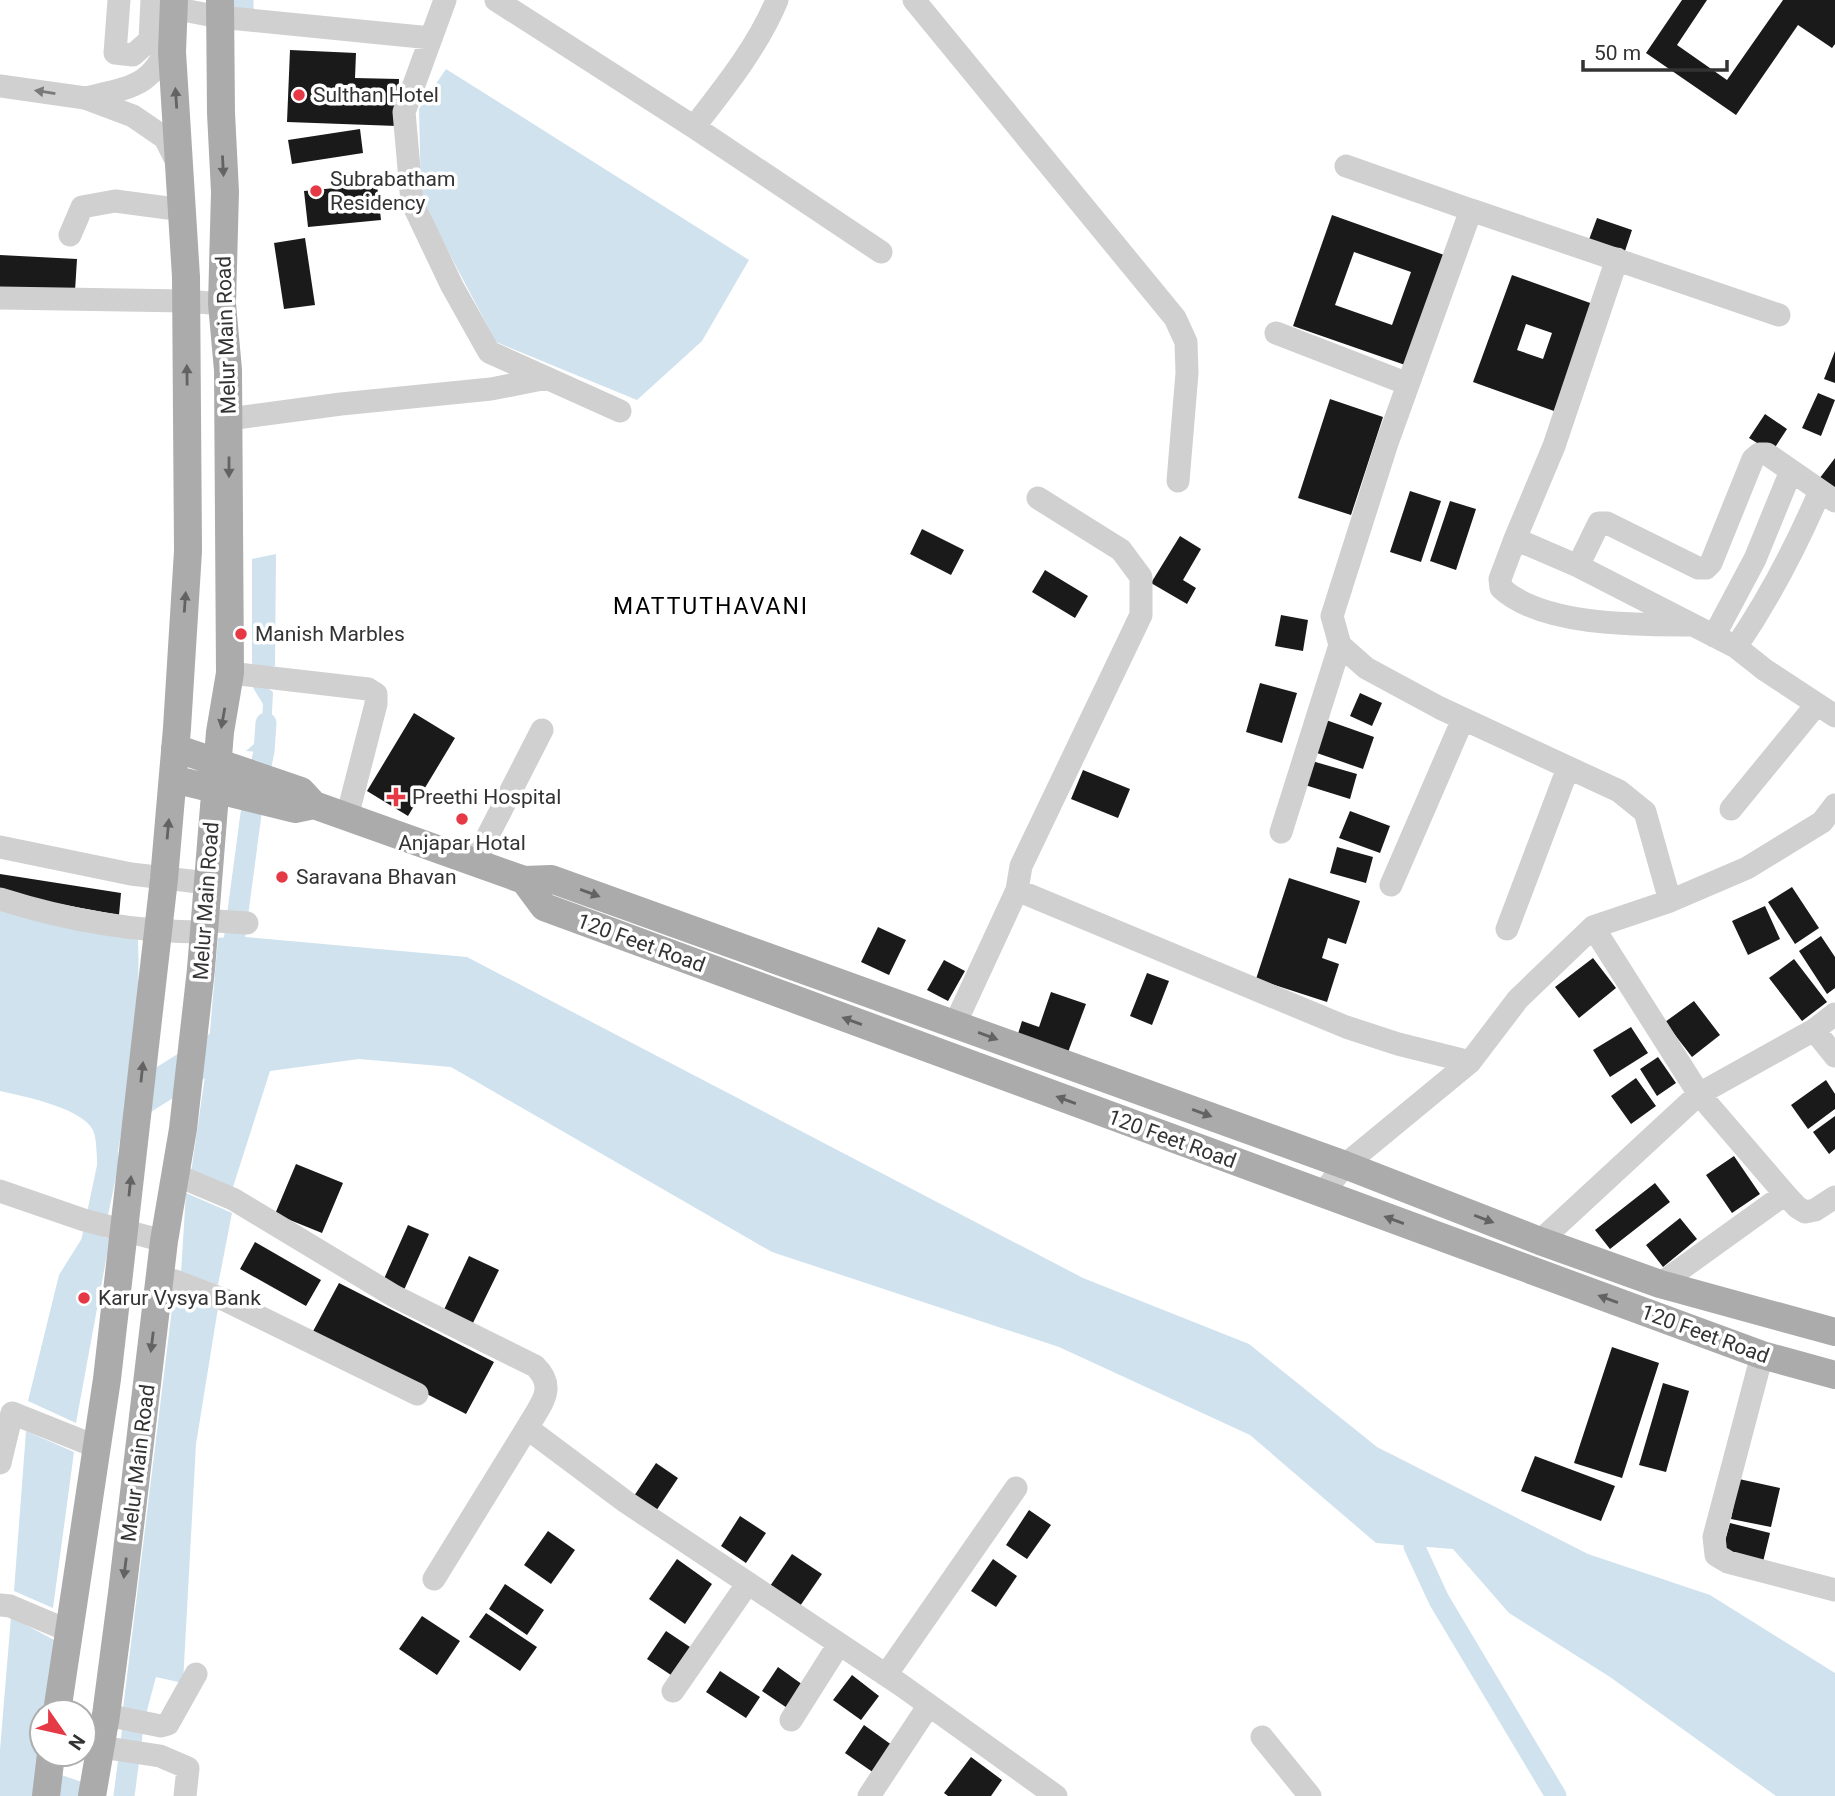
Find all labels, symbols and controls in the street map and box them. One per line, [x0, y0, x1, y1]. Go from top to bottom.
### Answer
scale bar [1583, 28, 1727, 72]
text: 50 m [1594, 41, 1641, 65]
place label: Sulthan Hotel [313, 83, 439, 107]
one-way arrow [33, 87, 55, 98]
one-way arrow [170, 87, 181, 109]
marker: Sulthan Hotel [291, 87, 307, 103]
one-way arrow [218, 155, 229, 177]
place label: Subrabatham Residency [330, 167, 455, 215]
marker: Subrabatham Residency [308, 183, 324, 199]
street label: Melur Main Road [211, 255, 241, 415]
one-way arrow [181, 363, 192, 385]
one-way arrow [223, 456, 235, 478]
one-way arrow [180, 591, 191, 613]
district label: MATTUTHAVANI [613, 593, 809, 620]
place label: Manish Marbles [255, 622, 405, 646]
marker: Manish Marbles [233, 626, 249, 642]
one-way arrow [217, 707, 228, 729]
place label: Preethi Hospital [412, 785, 561, 809]
marker: Preethi Hospital [386, 787, 406, 807]
marker: Anjapar Hotal [454, 811, 470, 827]
one-way arrow [163, 818, 174, 840]
street label: Melur Main Road [189, 821, 223, 981]
place label: Anjapar Hotal [398, 831, 526, 855]
place label: Saravana Bhavan [296, 865, 457, 889]
marker: Saravana Bhavan [274, 869, 290, 885]
one-way arrow [580, 888, 601, 899]
street label: 120 Feet Road [574, 909, 708, 977]
one-way arrow [842, 1015, 863, 1026]
one-way arrow [978, 1031, 999, 1042]
one-way arrow [137, 1061, 148, 1083]
one-way arrow [1055, 1094, 1076, 1105]
street label: 120 Feet Road [1105, 1105, 1239, 1173]
one-way arrow [1192, 1108, 1213, 1119]
one-way arrow [124, 1175, 135, 1197]
one-way arrow [1474, 1214, 1495, 1225]
one-way arrow [1384, 1215, 1405, 1226]
place label: Karur Vysya Bank [98, 1286, 261, 1310]
marker: Karur Vysya Bank [76, 1290, 92, 1306]
one-way arrow [1597, 1293, 1618, 1304]
street label: 120 Feet Road [1638, 1300, 1772, 1368]
one-way arrow [147, 1331, 158, 1353]
street label: Melur Main Road [116, 1383, 160, 1543]
one-way arrow [120, 1557, 131, 1579]
north arrow [28, 1698, 98, 1768]
text: N [63, 1730, 90, 1754]

